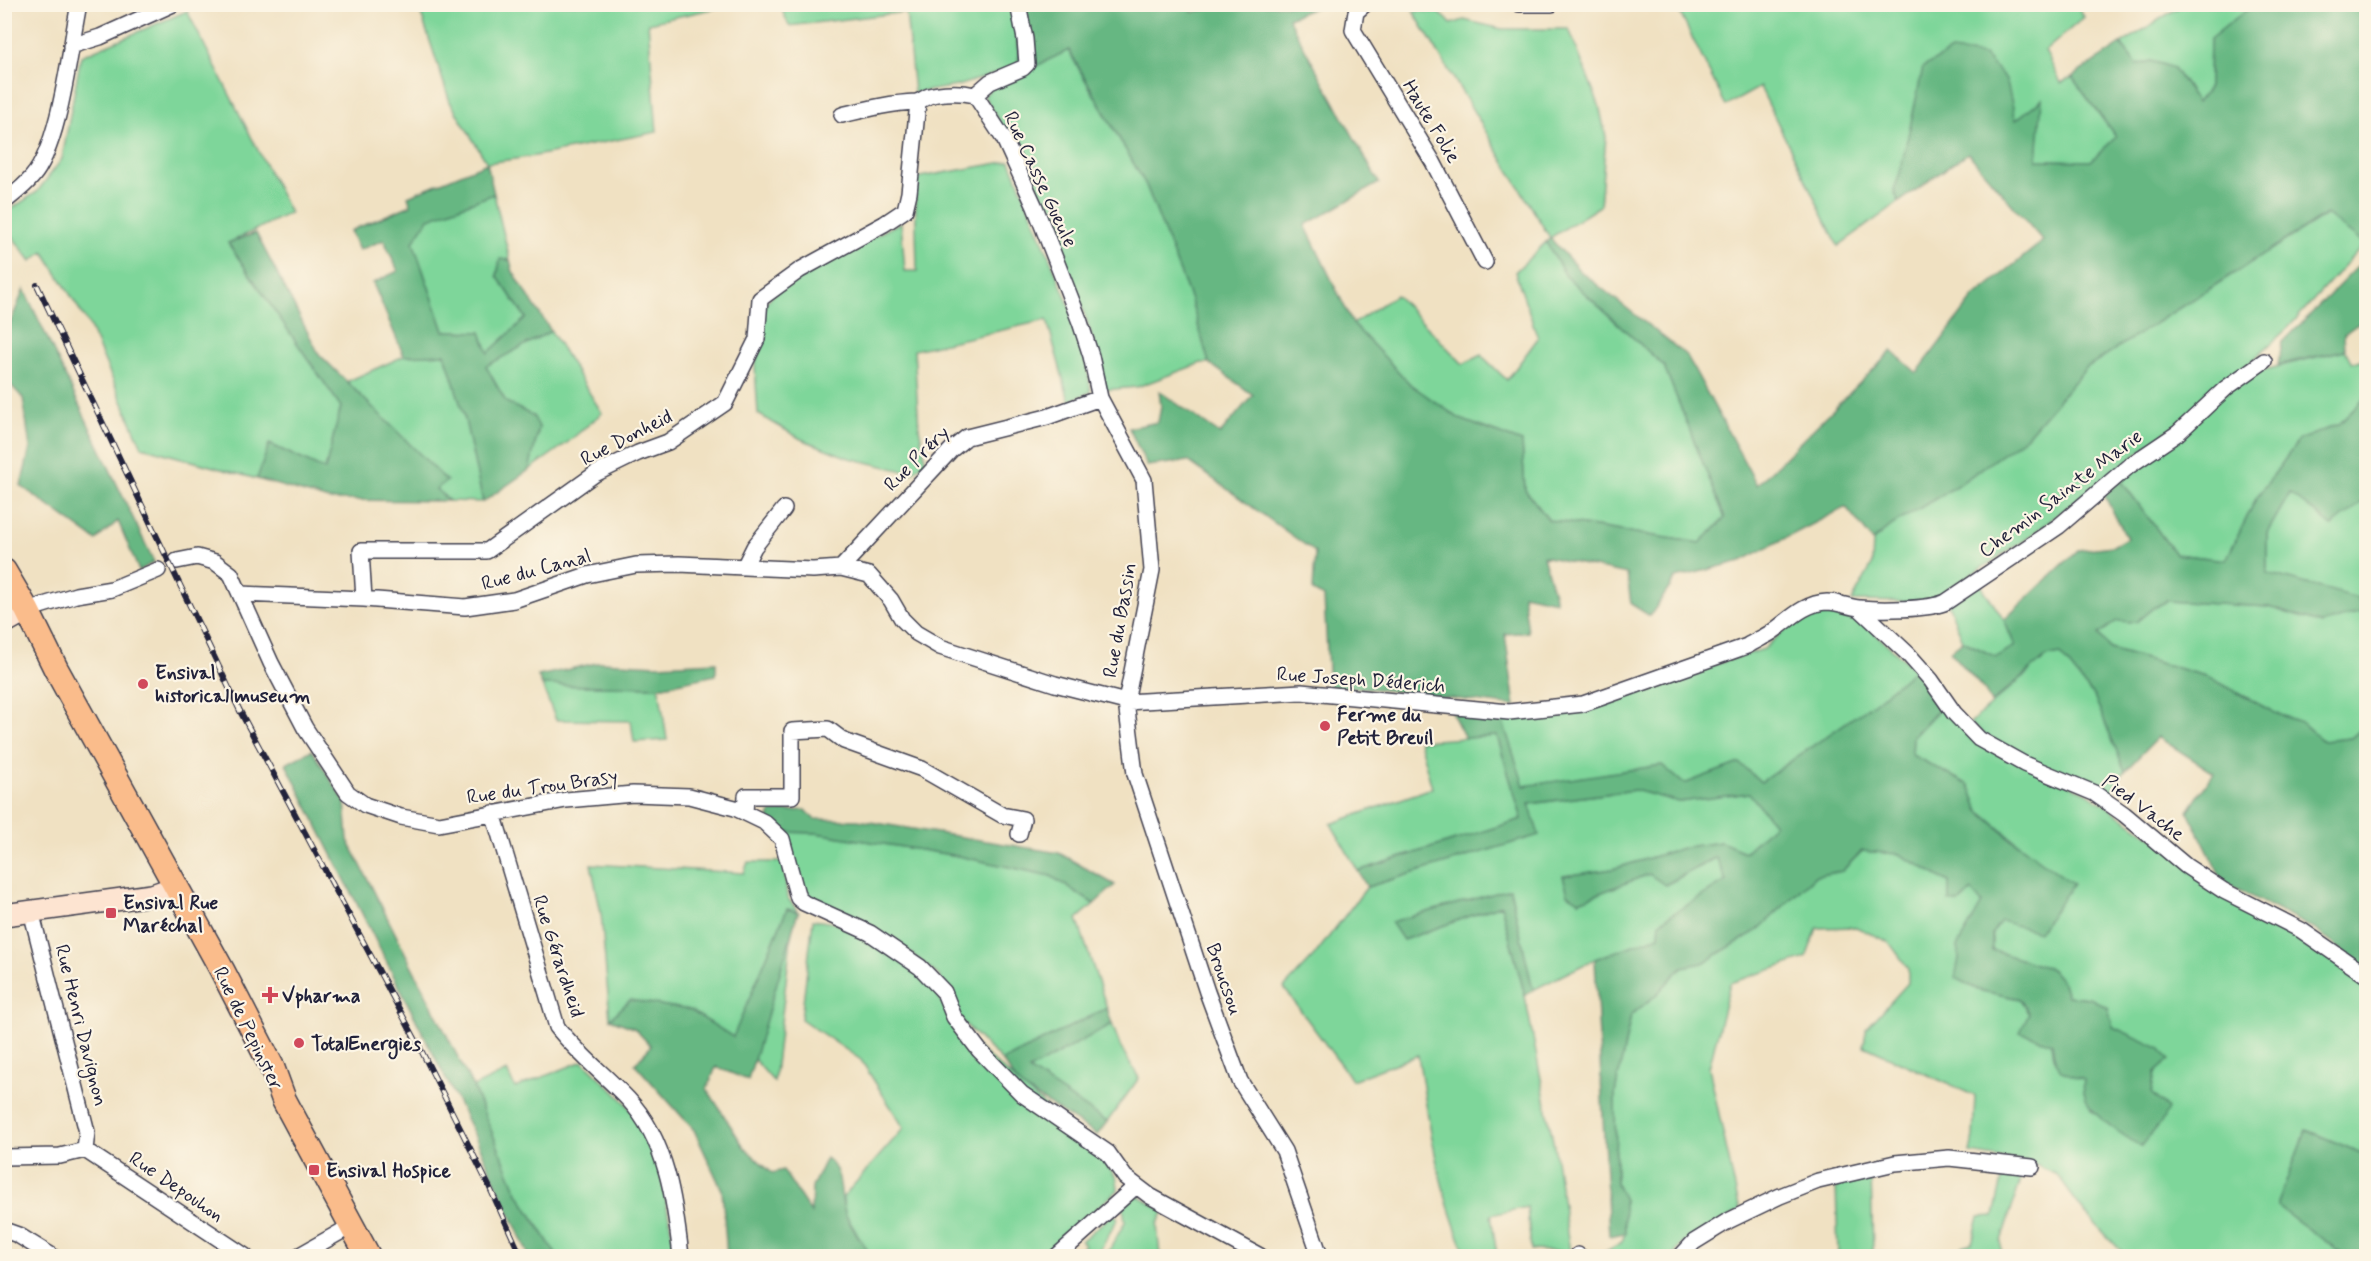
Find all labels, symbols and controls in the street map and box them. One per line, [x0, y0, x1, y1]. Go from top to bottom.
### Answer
street label: Haute Folie [1395, 75, 1466, 169]
street label: Rue Casse Gueule [996, 107, 1083, 252]
street label: Rue Donheid [576, 404, 677, 473]
street label: Rue Préry [878, 420, 956, 498]
street label: Chemin Sainte Marie [1974, 424, 2148, 565]
street label: Rue du Canal [479, 543, 594, 598]
street label: Rue du Bassin [1097, 561, 1144, 680]
place label: Ensival historical museum [155, 660, 311, 710]
street label: Rue Joseph Déderich [1276, 661, 1446, 700]
marker: Ensival historical museum [136, 677, 150, 691]
place label: Ferme du Petit Breuil [1337, 702, 1434, 752]
marker: Ferme du Petit Breuil [1318, 719, 1332, 733]
street label: Rue du Trou Brasy [465, 764, 619, 811]
street label: Pied Vache [2096, 768, 2190, 848]
place label: Ensival Rue Maréchal [123, 890, 218, 940]
street label: Rue Gérardheid [525, 892, 590, 1021]
marker: Ensival Rue Maréchal [104, 906, 118, 920]
street label: Broucsou [1199, 940, 1248, 1019]
street label: Rue Henri Davignon [46, 942, 114, 1109]
street label: Rue de Pepinster [206, 962, 289, 1095]
place label: Vpharma [282, 983, 361, 1010]
marker: Vpharma [263, 988, 277, 1002]
place label: TotalEnergies [311, 1031, 421, 1060]
marker: TotalEnergies [292, 1036, 306, 1050]
street label: Rue Depouhon [123, 1146, 229, 1229]
place label: Ensival Hospice [326, 1158, 451, 1185]
marker: Ensival Hospice [307, 1163, 321, 1177]

